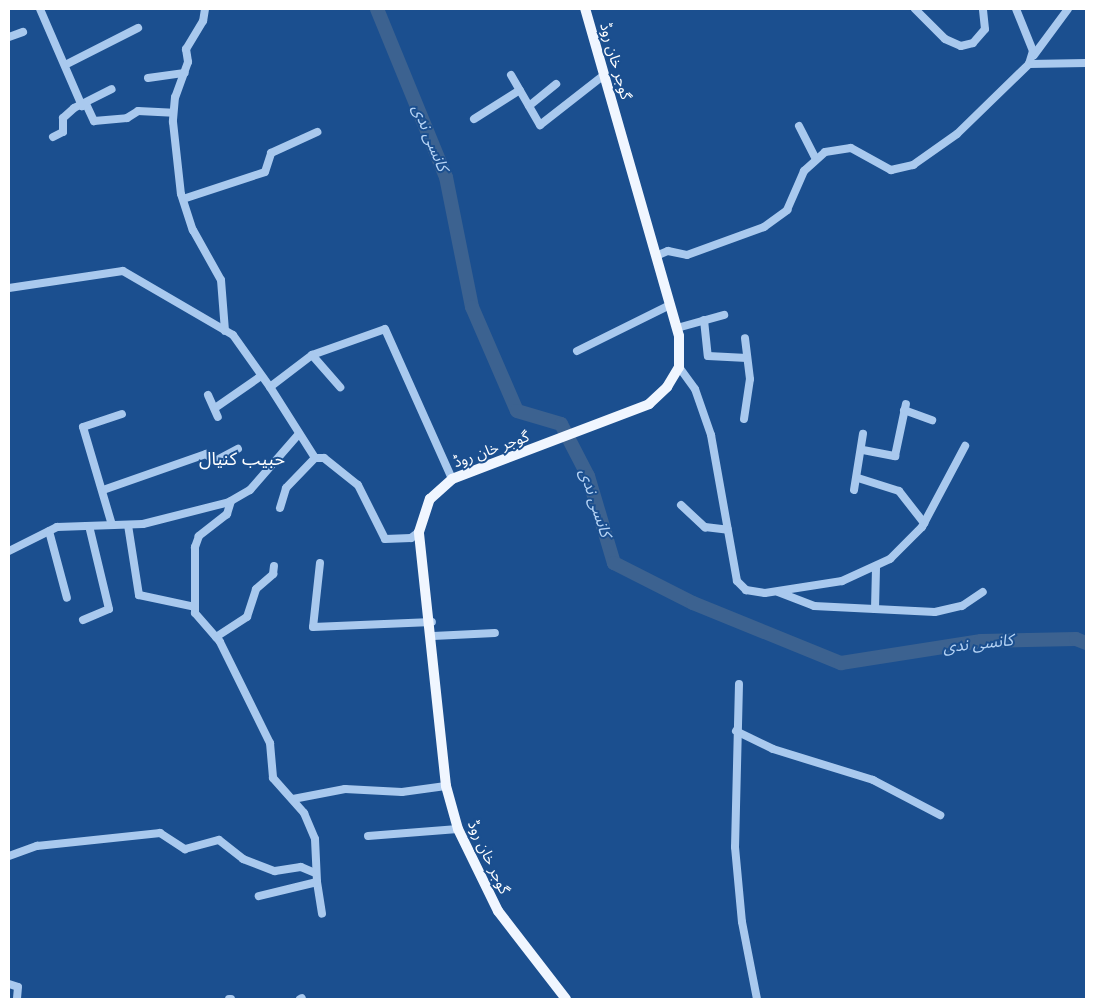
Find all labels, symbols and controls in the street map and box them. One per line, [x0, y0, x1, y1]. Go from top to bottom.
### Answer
street label: گوجر خان روڈ [596, 20, 636, 102]
water label: کانسی ندی [408, 102, 452, 174]
street label: گوجر خان روڈ [451, 427, 531, 471]
district label: حبیب کنیال [199, 448, 285, 470]
water label: کانسی ندی [575, 467, 615, 539]
water label: کانسی ندی [942, 631, 1014, 657]
street label: گوجر خان روڈ [464, 817, 514, 897]

